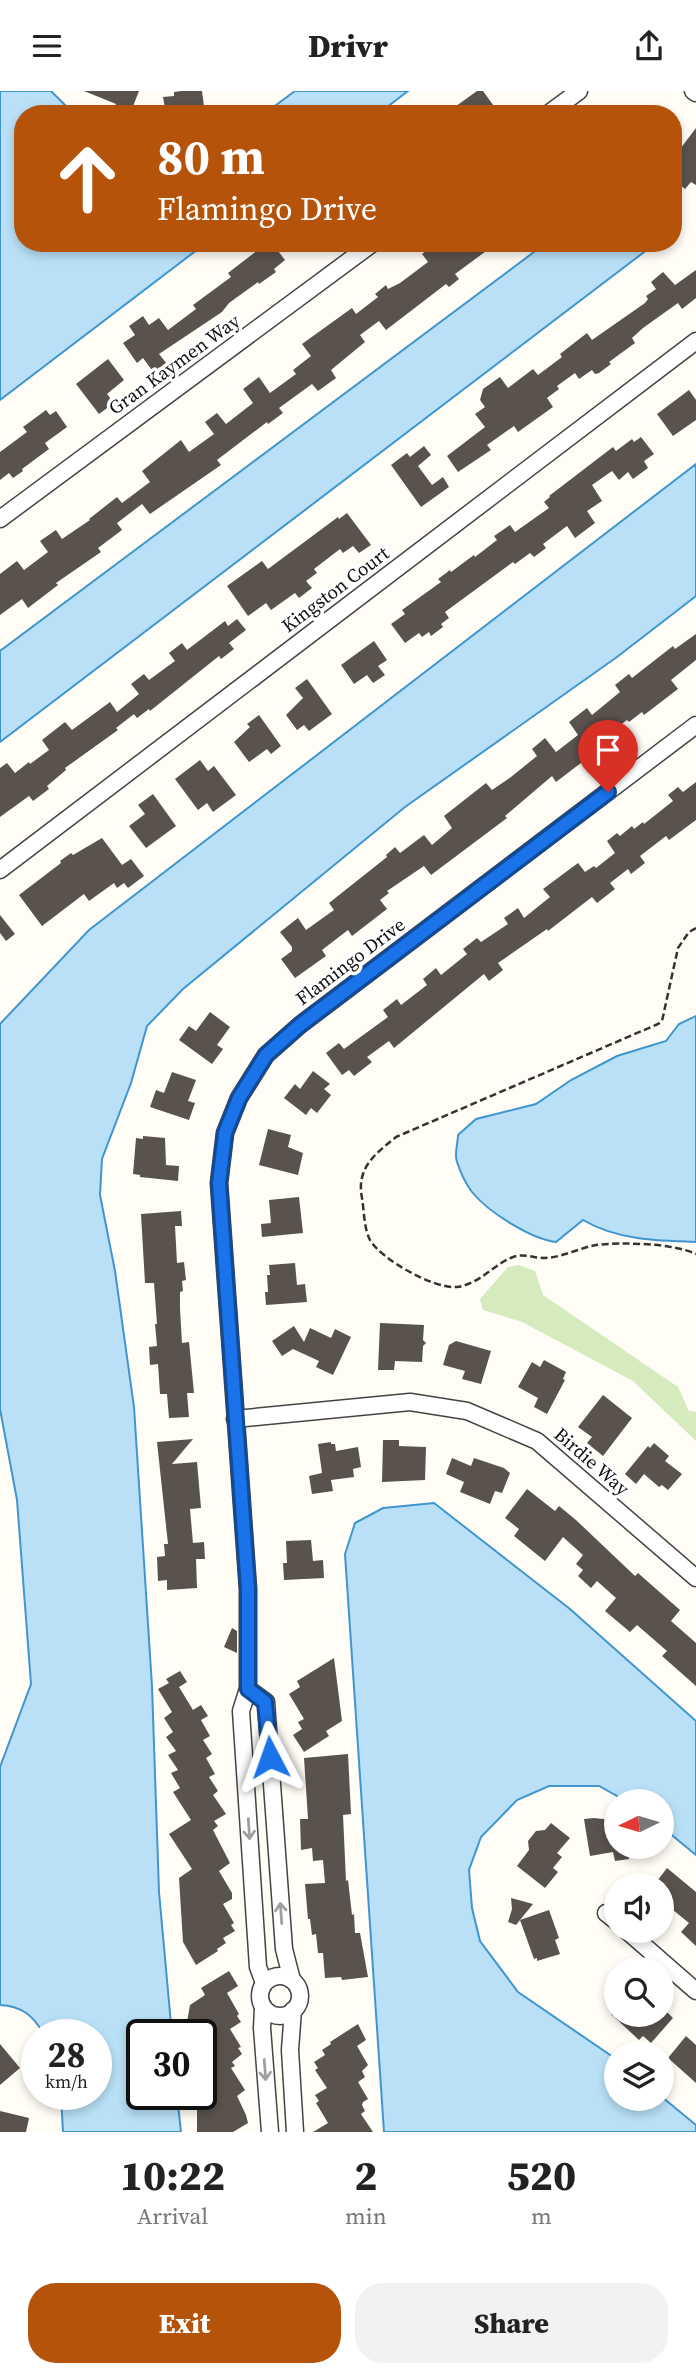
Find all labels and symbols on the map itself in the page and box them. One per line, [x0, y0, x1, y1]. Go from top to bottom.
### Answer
street label: Gran Kaymen Way [103, 307, 245, 420]
street label: Kingston Court [276, 539, 395, 638]
pin [578, 720, 638, 792]
street label: Flamingo Drive [290, 911, 410, 1011]
street label: Birdie Way [549, 1421, 635, 1501]
position arrow [233, 1720, 307, 1794]
north arrow [604, 1789, 674, 1859]
one-way arrow [243, 1817, 256, 1840]
one-way arrow [274, 1902, 287, 1925]
speed limit sign: 30 [126, 2019, 217, 2110]
one-way arrow [259, 2058, 272, 2081]

